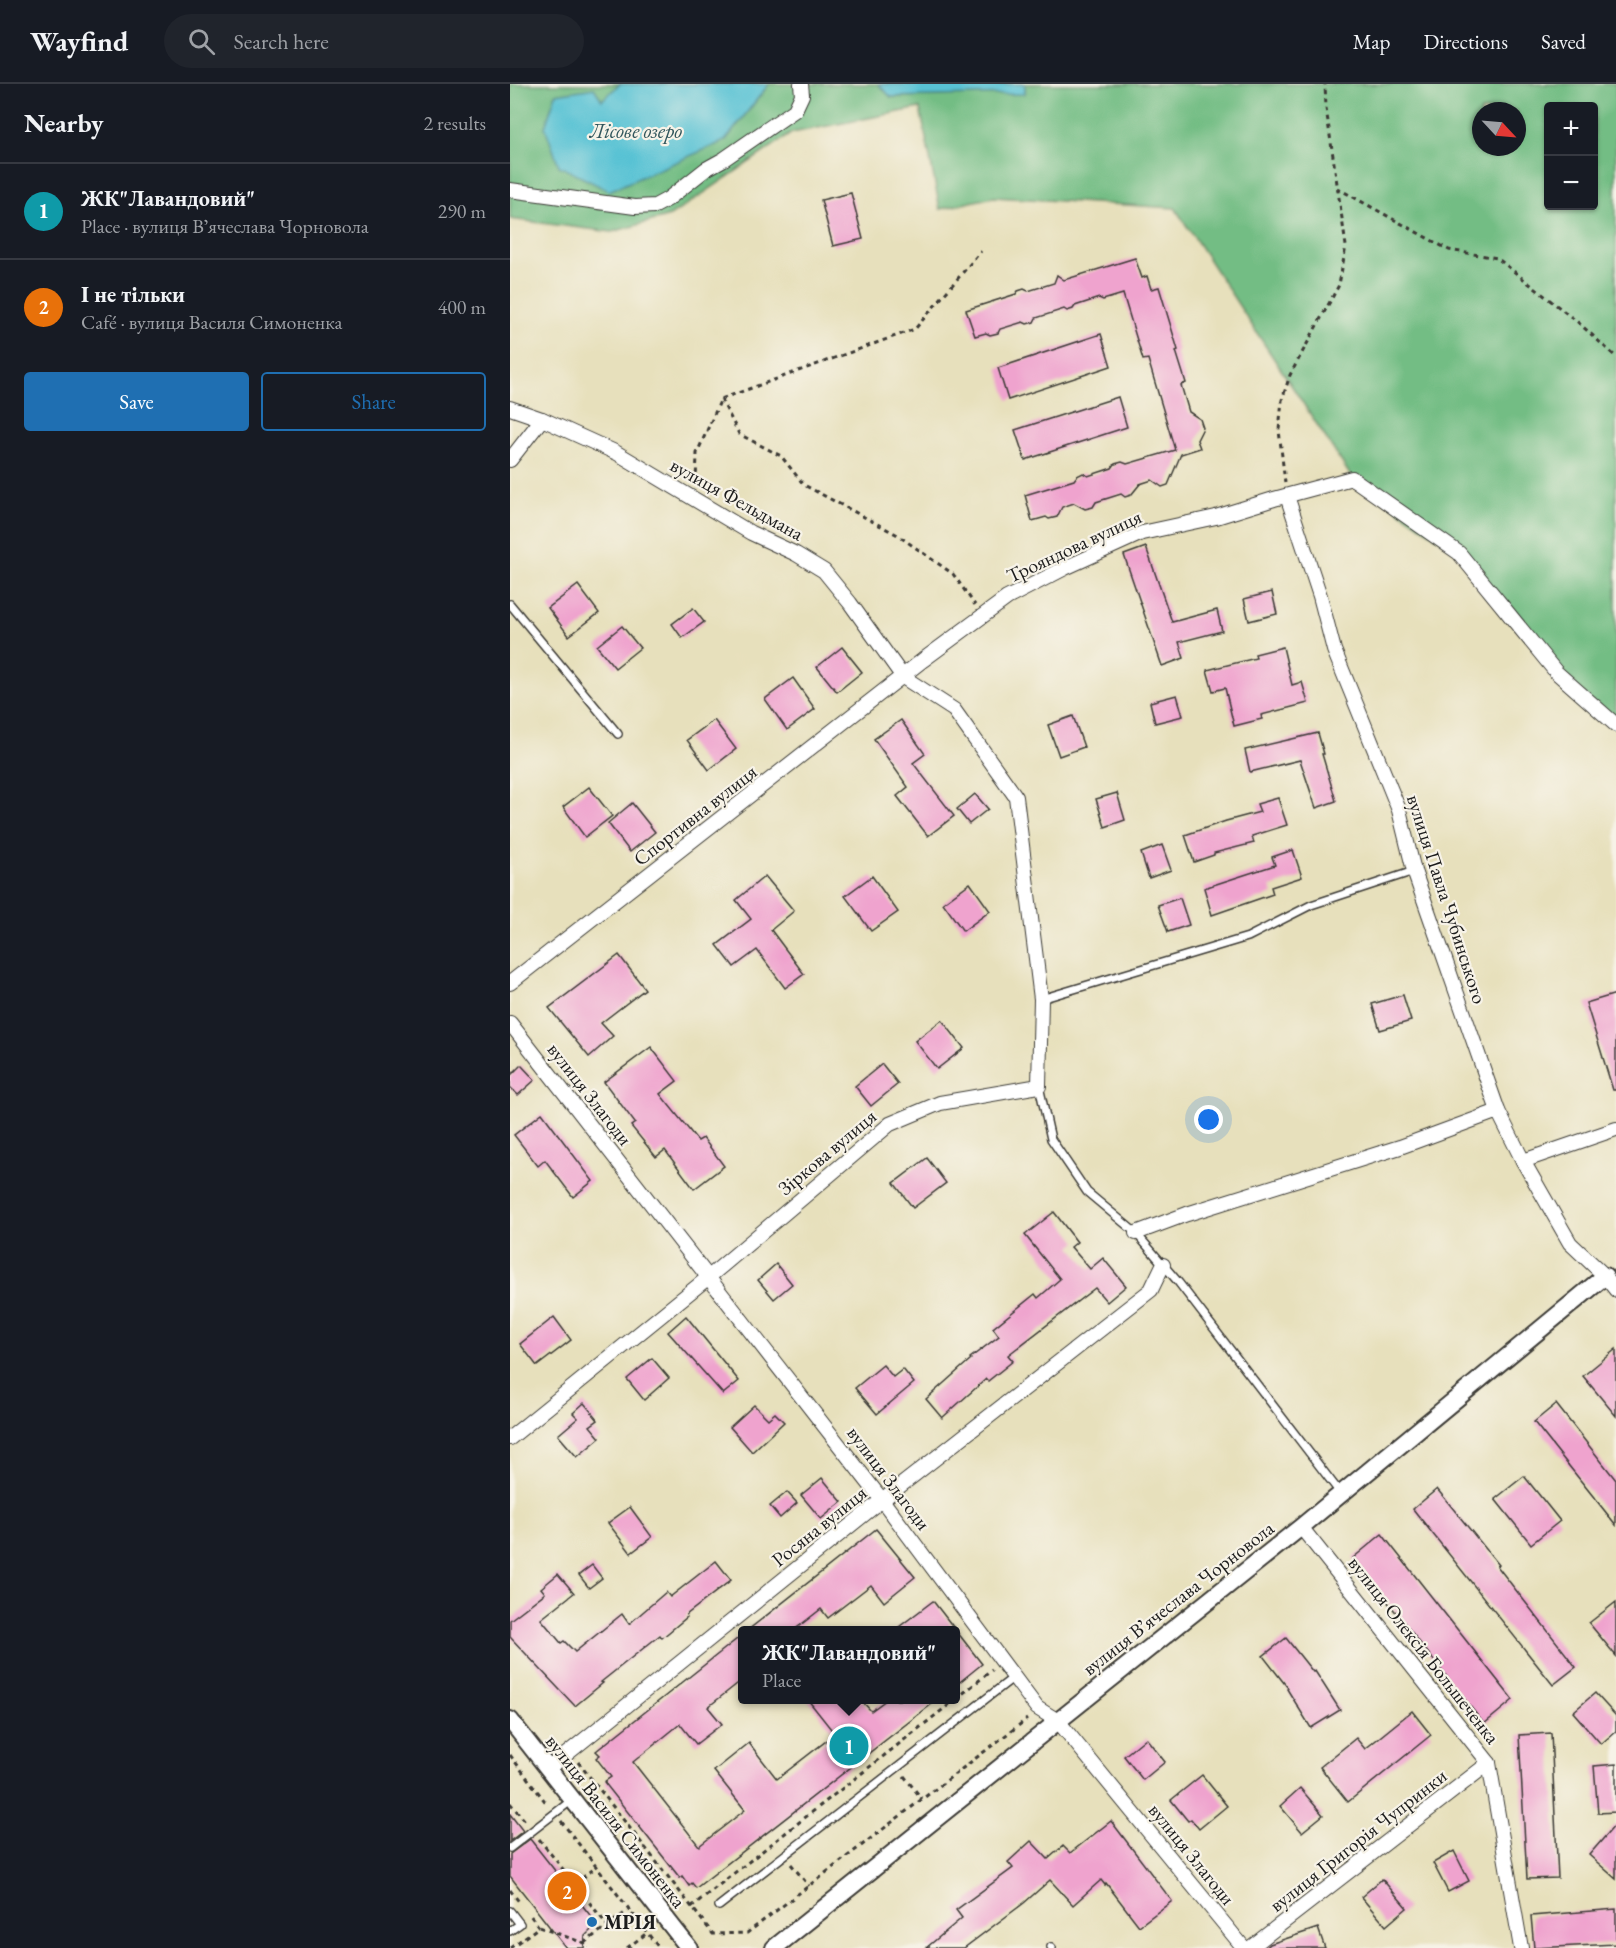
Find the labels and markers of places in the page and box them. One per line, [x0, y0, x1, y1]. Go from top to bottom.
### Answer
pin: 1 [830, 1724, 868, 1768]
pin: 2 [548, 1868, 586, 1914]
place label: МРІЯ [604, 1909, 656, 1935]
marker: МРІЯ [585, 1915, 599, 1929]

